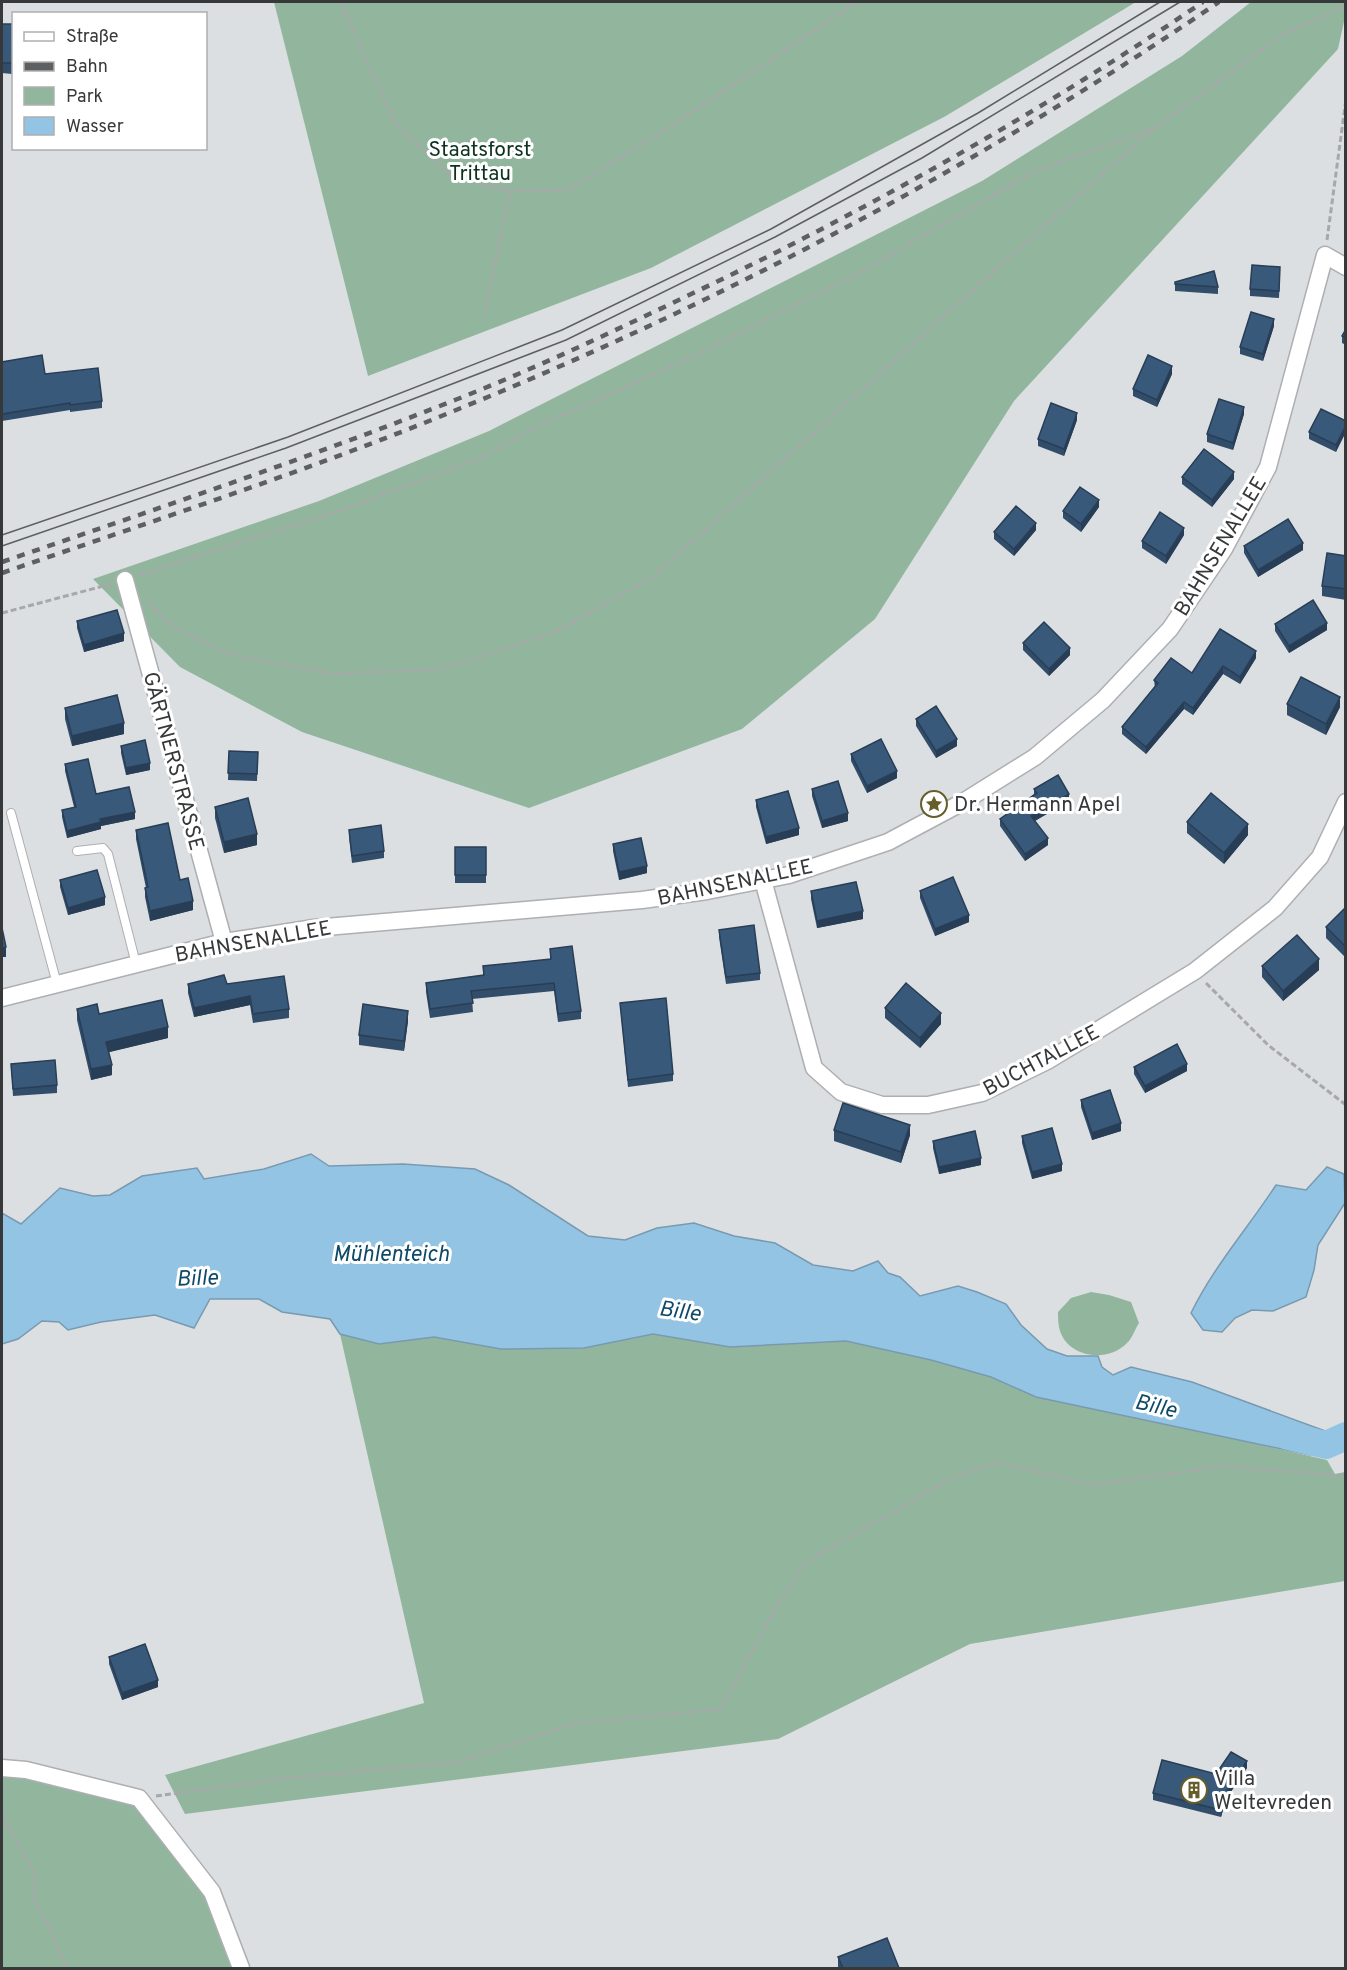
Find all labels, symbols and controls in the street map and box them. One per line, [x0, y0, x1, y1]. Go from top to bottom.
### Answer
legend [12, 12, 207, 150]
text: Straße [66, 26, 118, 49]
text: Bahn [66, 56, 108, 79]
text: Park [66, 86, 103, 109]
text: Wasser [66, 116, 124, 139]
park label: Staatsforst Trittau [428, 137, 532, 188]
street label: BAHNSENALLEE [1169, 472, 1274, 622]
street label: GÄRTNERSTRASSE [136, 669, 209, 854]
place icon: Dr. Hermann Apel [919, 789, 949, 819]
place label: Dr. Hermann Apel [954, 792, 1120, 819]
street label: BAHNSENALLEE [655, 854, 816, 913]
street label: BAHNSENALLEE [173, 915, 334, 970]
street label: BUCHTALLEE [979, 1019, 1105, 1103]
water label: Mühlenteich [333, 1242, 449, 1269]
water label: Bille [176, 1265, 219, 1294]
water label: Bille [657, 1296, 703, 1329]
water label: Bille [1132, 1390, 1179, 1425]
place label: Villa Weltevreden [1214, 1766, 1332, 1817]
building icon: Villa Weltevreden [1179, 1775, 1209, 1805]

